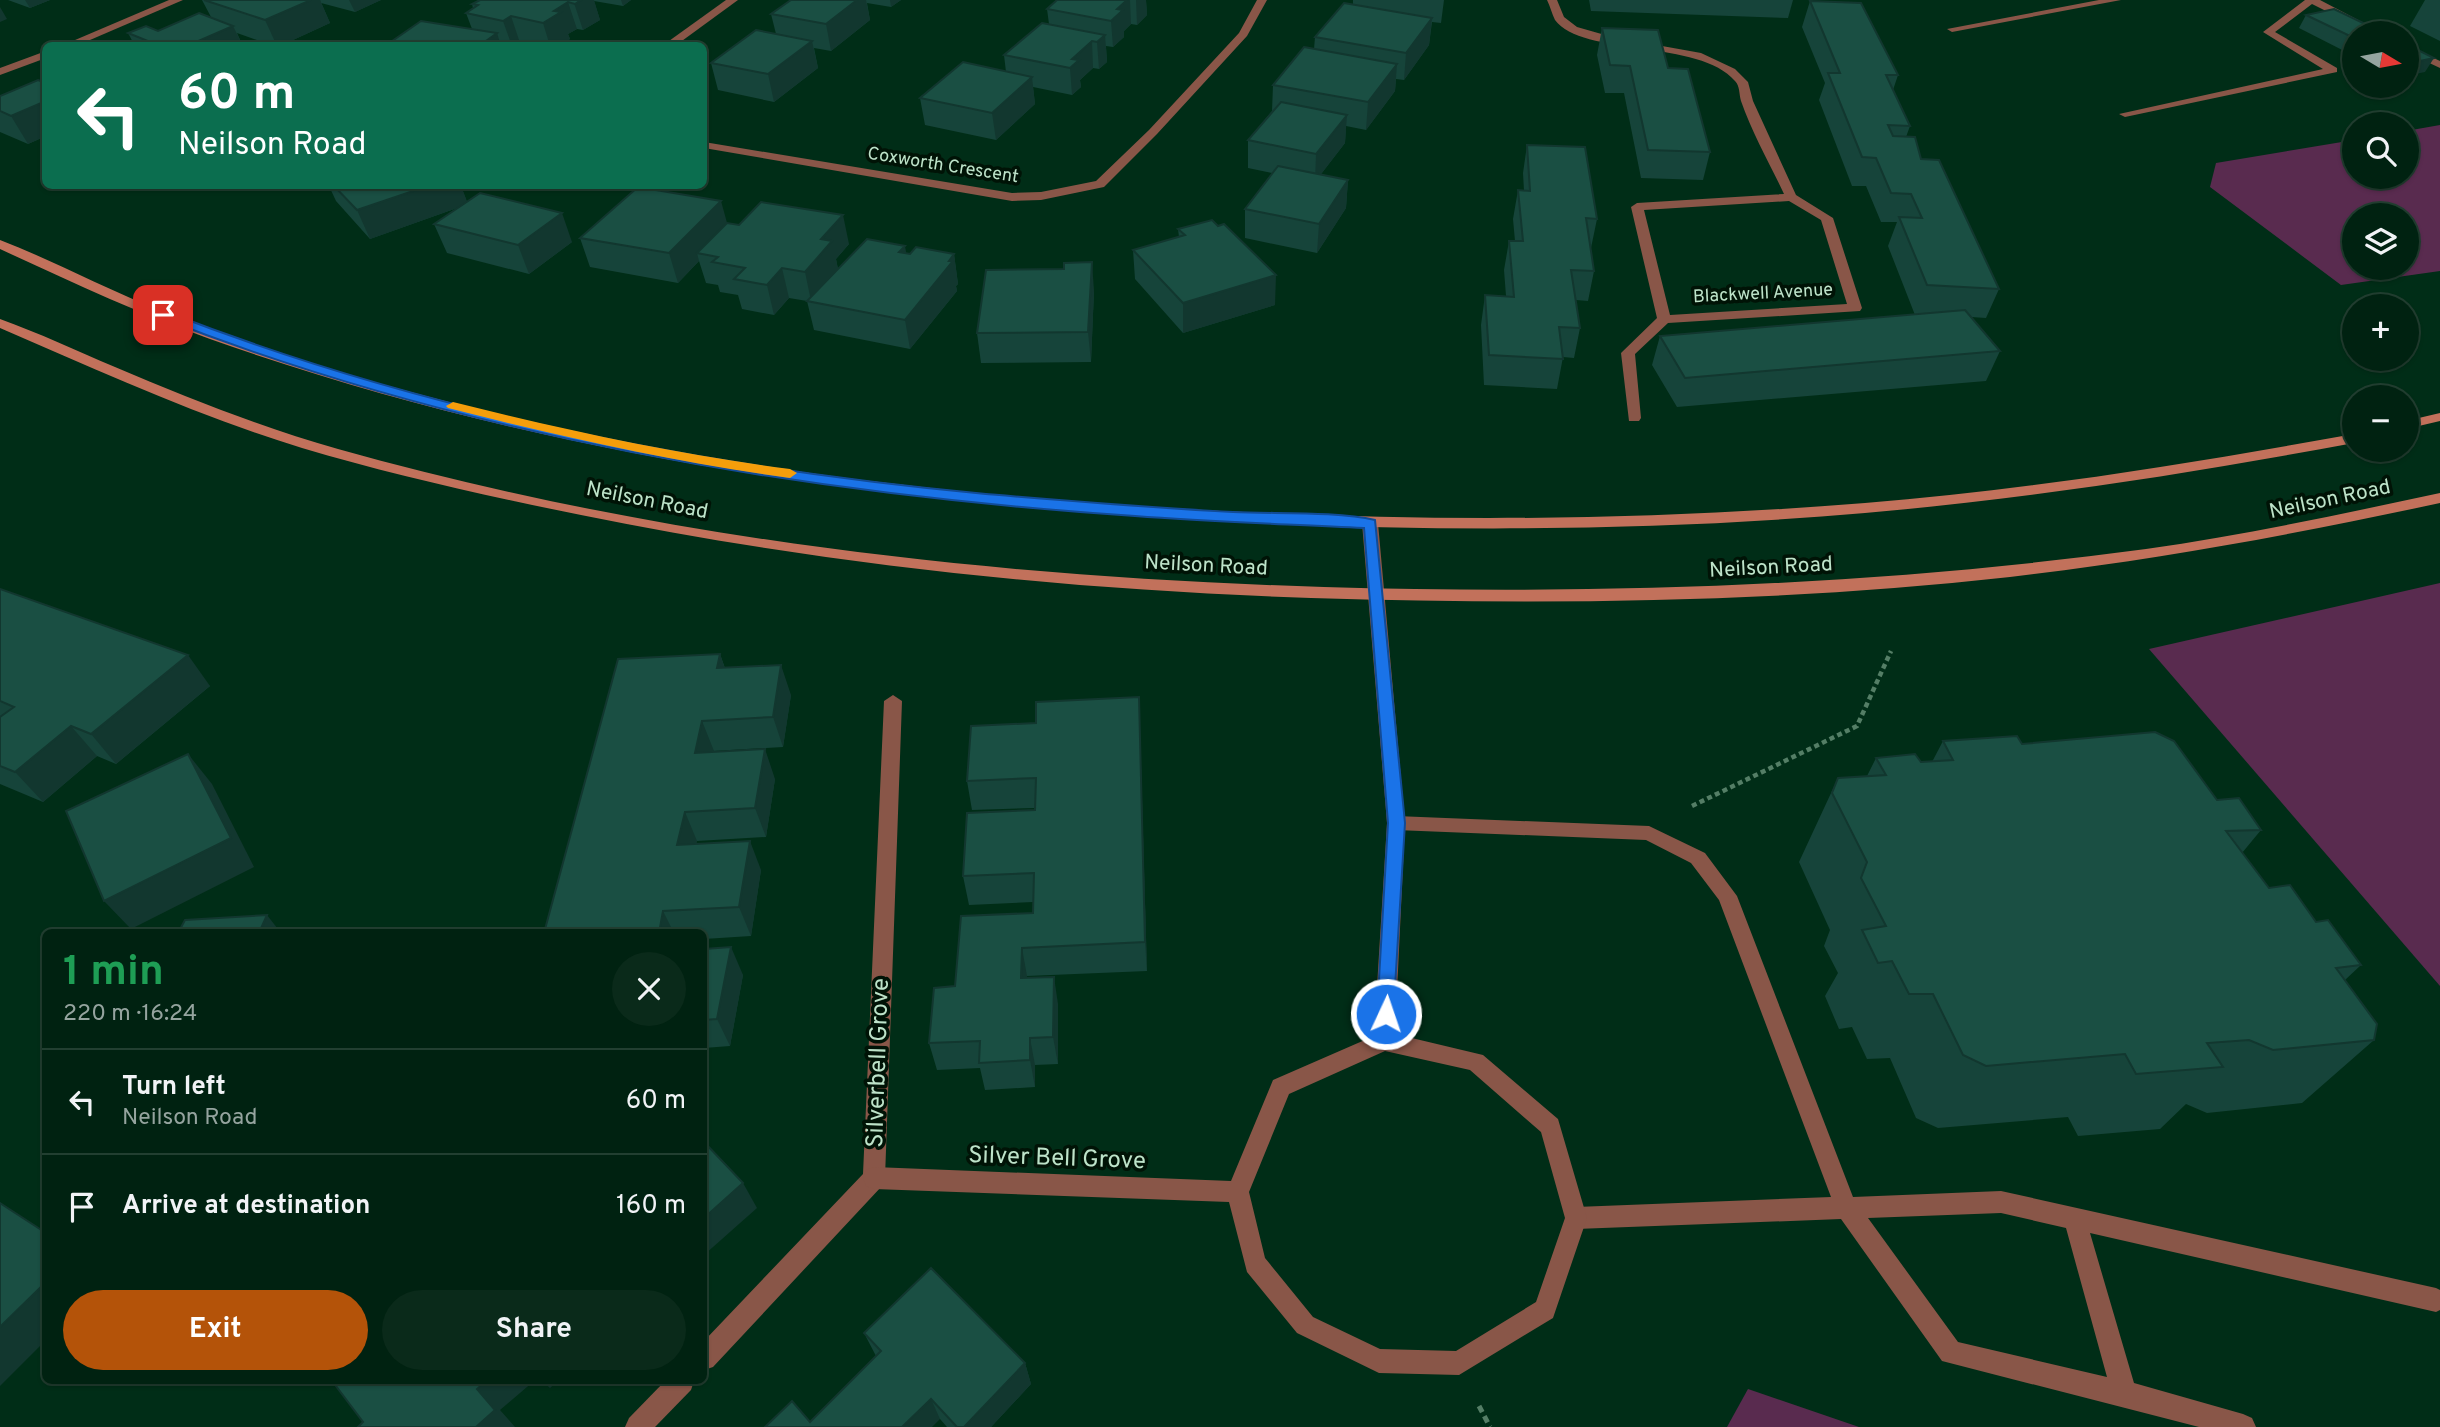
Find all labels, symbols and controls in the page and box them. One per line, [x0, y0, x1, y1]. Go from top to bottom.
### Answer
north arrow [2342, 21, 2418, 98]
map controls [2342, 21, 2419, 462]
text: 60 m [178, 65, 296, 127]
icon: left [63, 70, 154, 161]
button: search [2342, 112, 2419, 189]
text: Neilson Road [178, 126, 366, 166]
street label: Coxworth Crescent [866, 143, 1020, 189]
button: layers [2342, 203, 2419, 280]
street label: Blackwell Avenue [1692, 279, 1834, 309]
pin [133, 285, 193, 345]
button: + [2342, 294, 2419, 371]
icon: arrive [144, 296, 182, 334]
button: − [2342, 385, 2419, 462]
street label: Neilson Road [2267, 474, 2393, 526]
street label: Neilson Road [584, 476, 710, 526]
street label: Neilson Road [1144, 549, 1268, 583]
street label: Neilson Road [1709, 551, 1833, 585]
text: 1 min [63, 947, 164, 1000]
button: close [612, 952, 686, 1026]
position arrow [1349, 977, 1423, 1051]
street label: Silverbell Grove [861, 978, 897, 1148]
text: 220 m · 16:24 [63, 1000, 197, 1029]
text: Turn left [122, 1071, 226, 1104]
icon: left [63, 1083, 101, 1121]
text: 60 m [626, 1085, 686, 1118]
text: Neilson Road [122, 1104, 257, 1133]
street label: Silver Bell Grove [968, 1141, 1146, 1177]
icon: arrive [63, 1188, 101, 1226]
text: Arrive at destination [122, 1190, 370, 1223]
text: 160 m [616, 1190, 686, 1223]
button: Exit [63, 1290, 368, 1370]
button: Share [382, 1290, 686, 1370]

